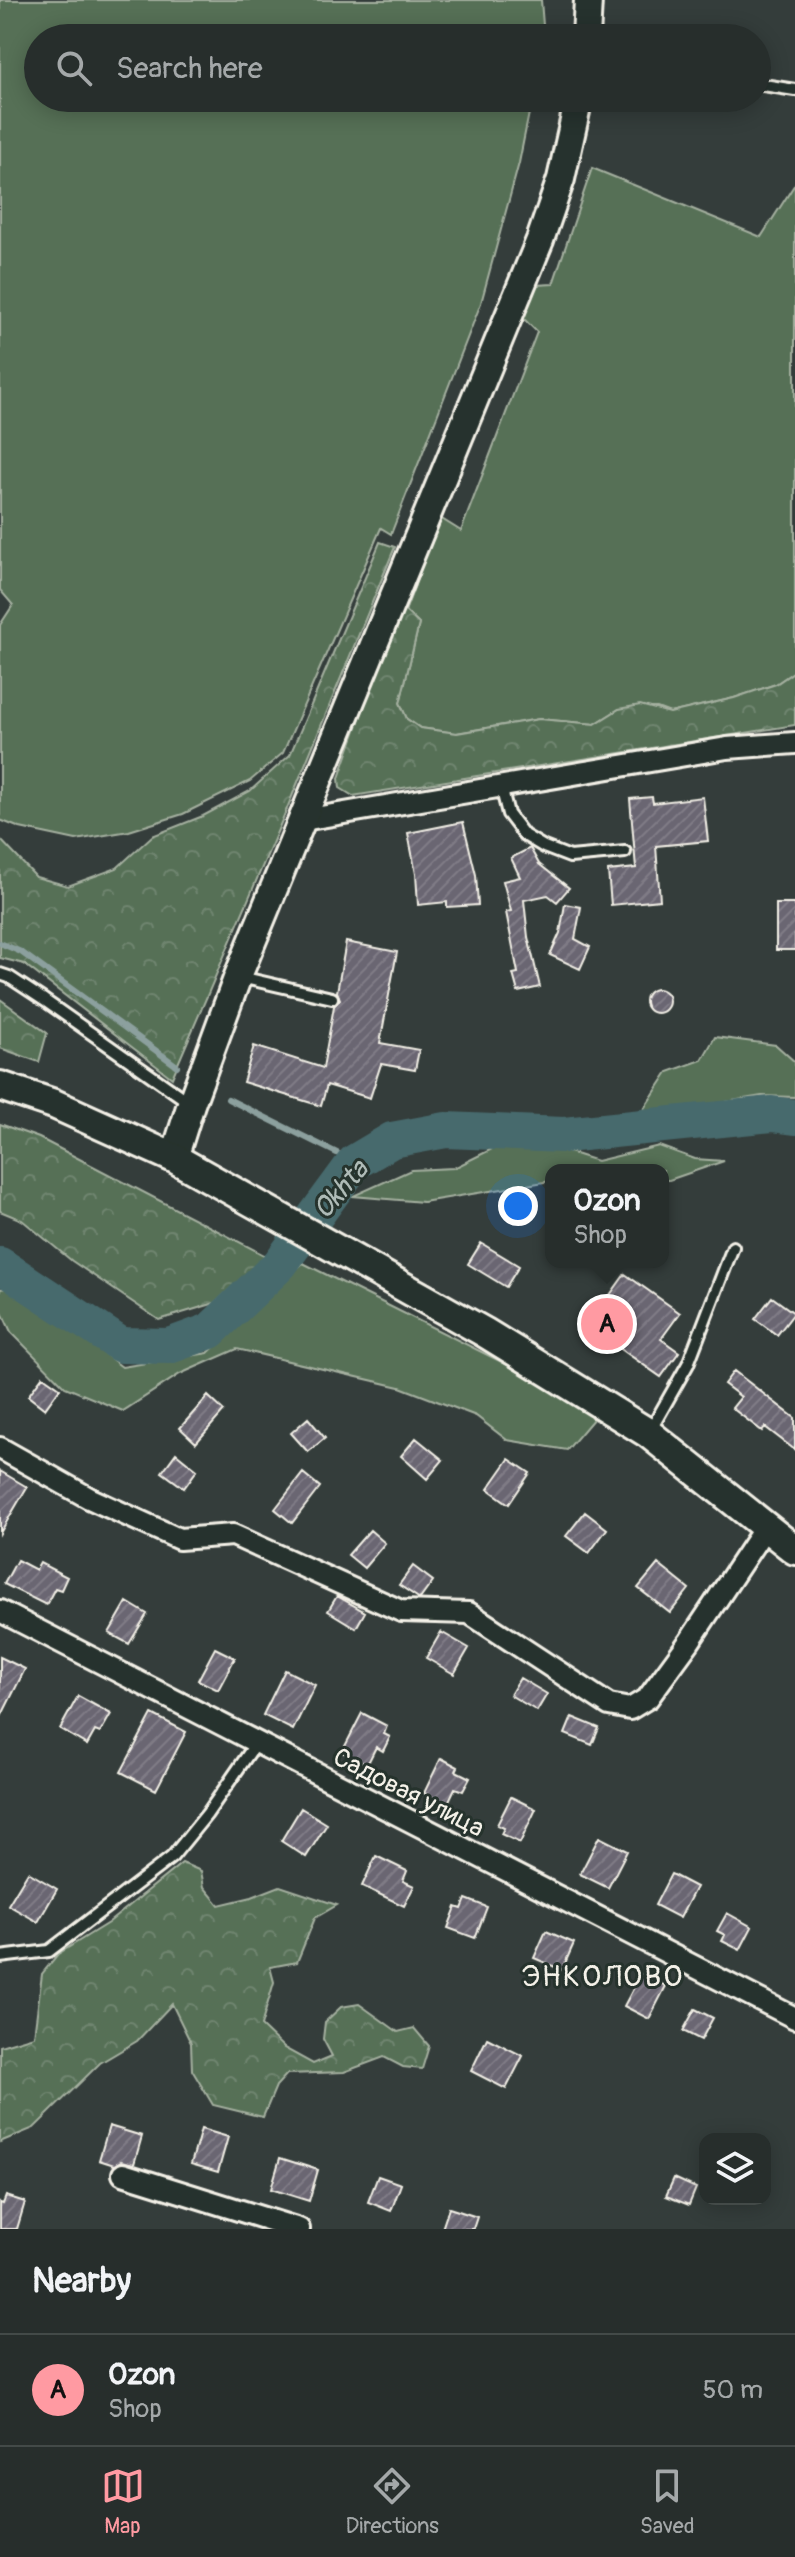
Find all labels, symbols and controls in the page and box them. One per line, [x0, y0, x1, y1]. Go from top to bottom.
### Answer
search box [24, 24, 771, 112]
icon: search [52, 46, 96, 90]
text: Search here [116, 50, 263, 87]
water label: Okhta [306, 1152, 378, 1227]
popup [545, 1164, 669, 1268]
text: Ozon [573, 1182, 641, 1219]
your location [498, 1186, 538, 1226]
text: Shop [573, 1219, 627, 1251]
pin: A [581, 1294, 633, 1354]
street label: Садовая улица [328, 1741, 489, 1845]
district label: ЭНКОЛОВО [522, 1958, 684, 1995]
map controls [699, 2133, 771, 2205]
button: layers [699, 2133, 771, 2205]
text: Nearby [32, 2260, 131, 2303]
text: Ozon [108, 2356, 175, 2393]
text: A [50, 2374, 66, 2406]
text: 50 m [702, 2374, 763, 2406]
text: Shop [108, 2393, 162, 2425]
tab: Map [101, 2464, 145, 2540]
tab: Directions [346, 2464, 439, 2540]
tab: Saved [640, 2464, 694, 2540]

